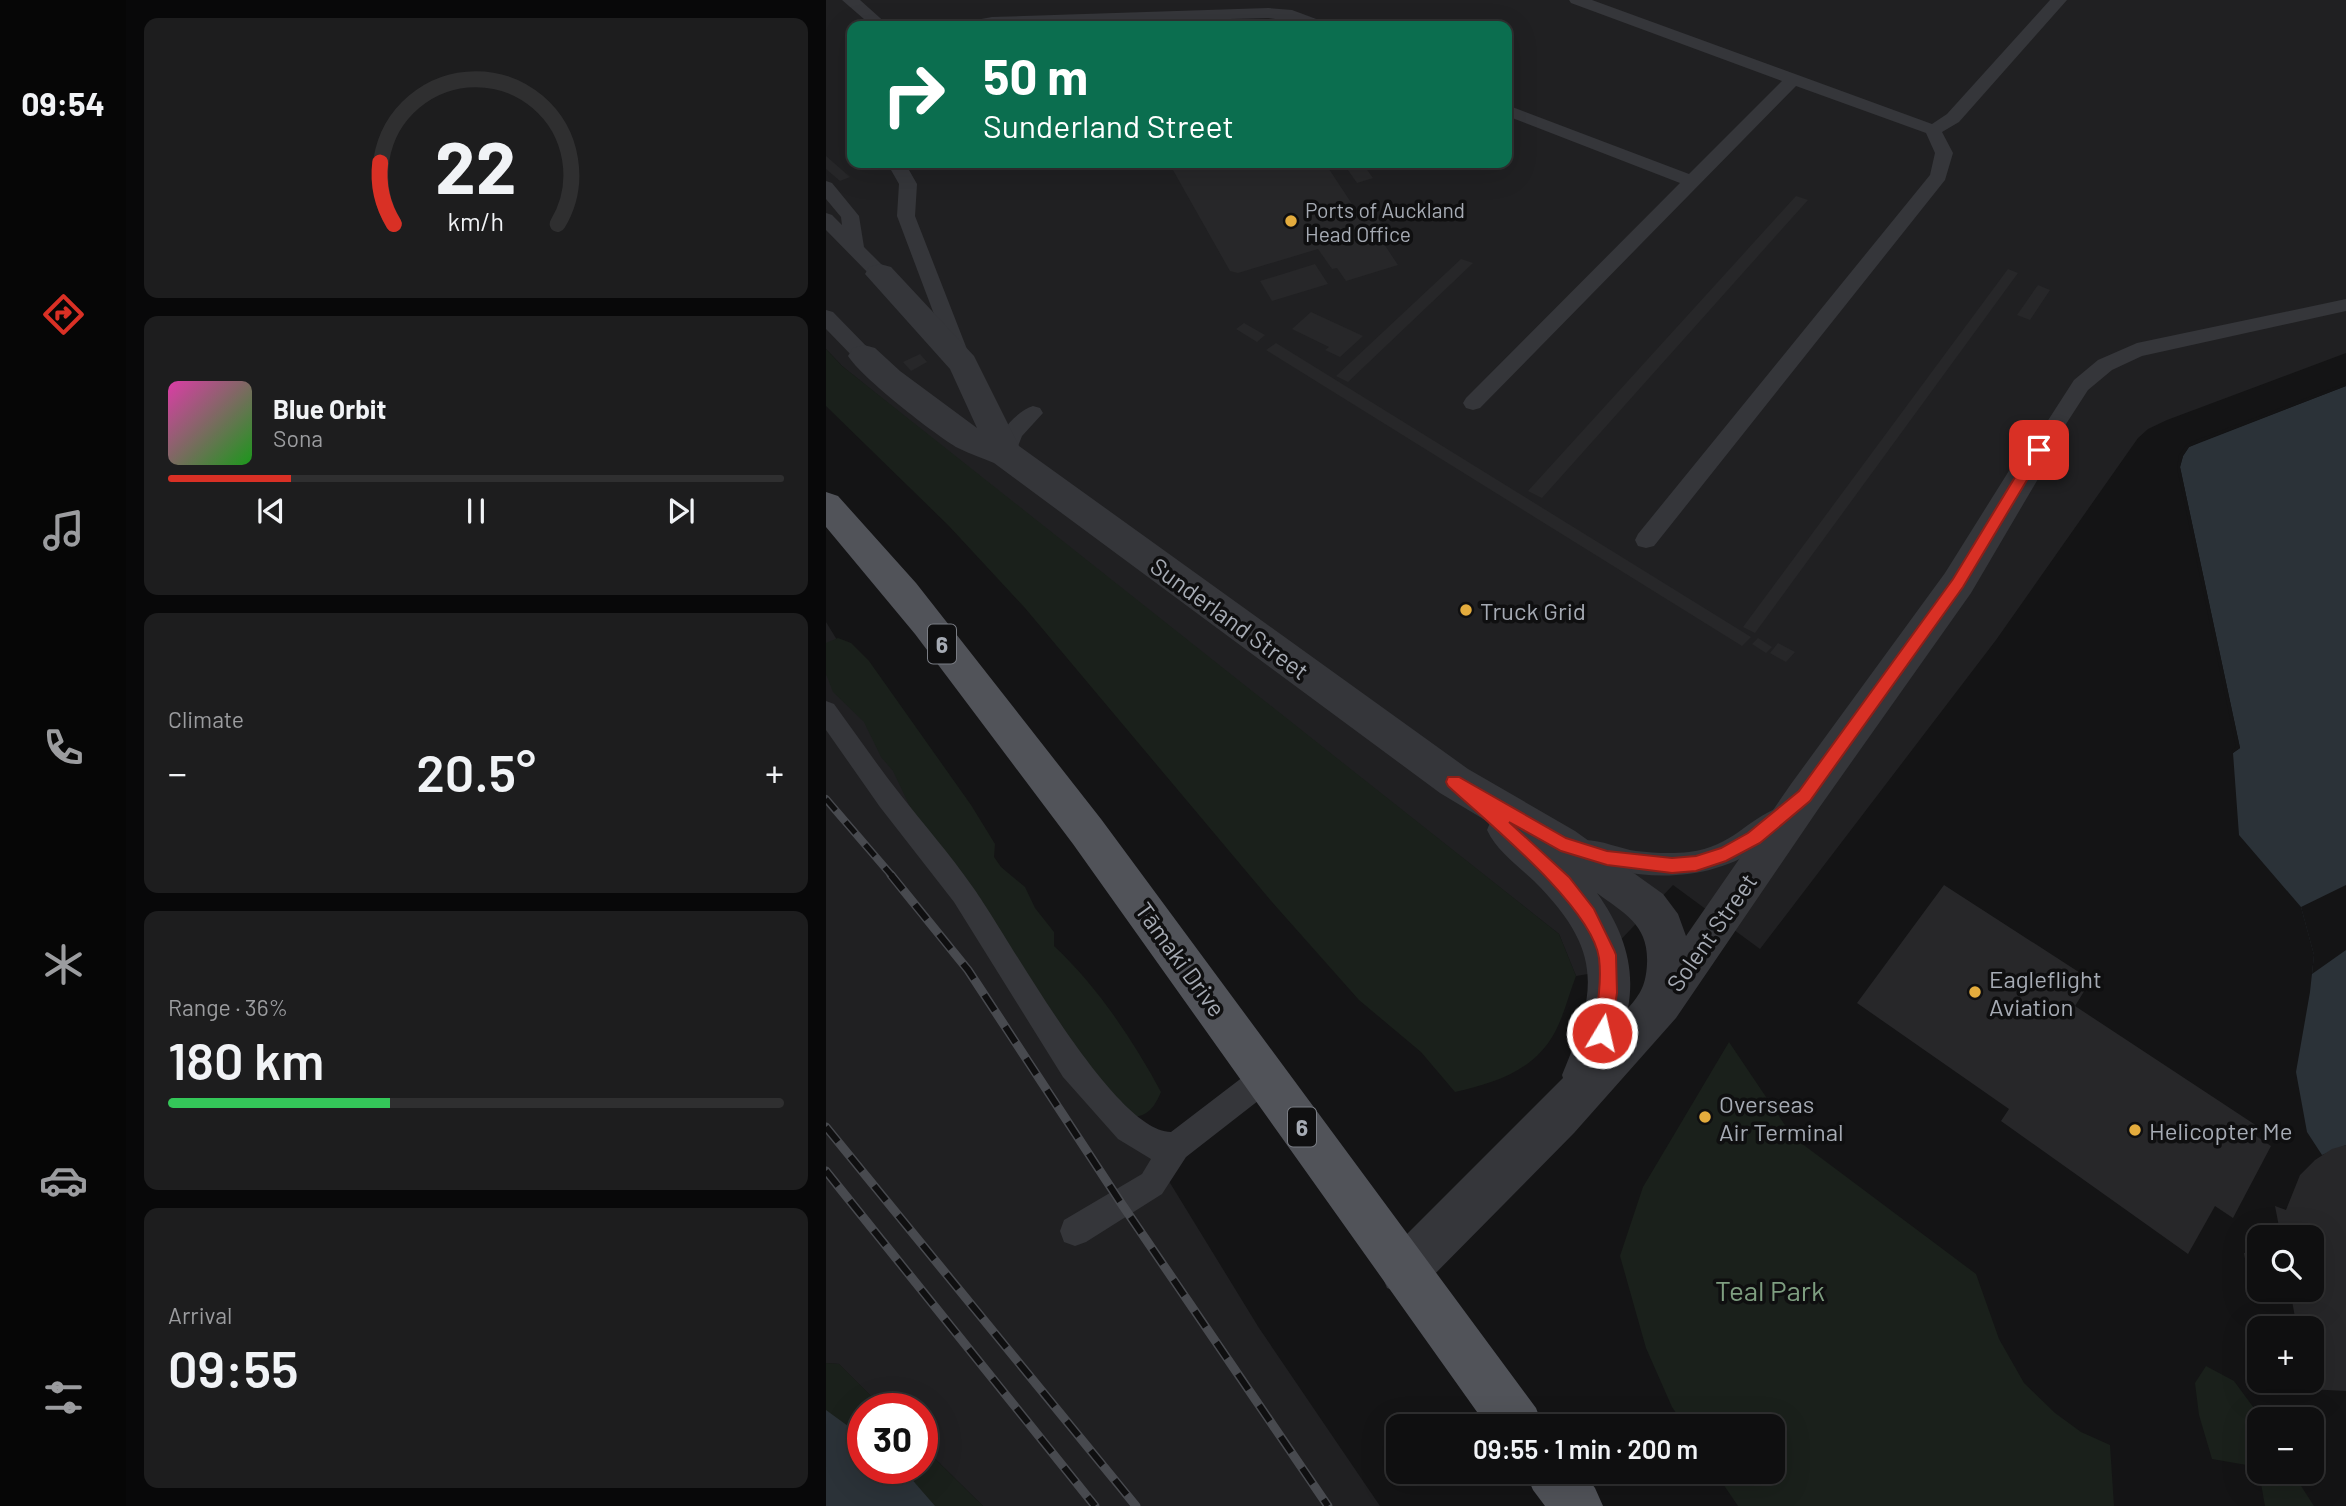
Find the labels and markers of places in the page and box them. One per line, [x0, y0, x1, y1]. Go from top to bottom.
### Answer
place label: Ports of Auckland Head Office [1305, 197, 1465, 246]
marker: Ports of Auckland Head Office [1283, 213, 1299, 229]
pin [2009, 420, 2069, 480]
place label: Truck Grid [1480, 596, 1586, 625]
marker: Truck Grid [1458, 602, 1474, 618]
place label: Eagleflight Aviation [1989, 964, 2102, 1021]
marker: Eagleflight Aviation [1967, 984, 1983, 1000]
place label: Overseas Air Terminal [1719, 1089, 1843, 1146]
marker: Overseas Air Terminal [1697, 1109, 1713, 1125]
place label: Helicopter Me [2149, 1116, 2293, 1145]
marker: Helicopter Me [2127, 1122, 2143, 1138]

